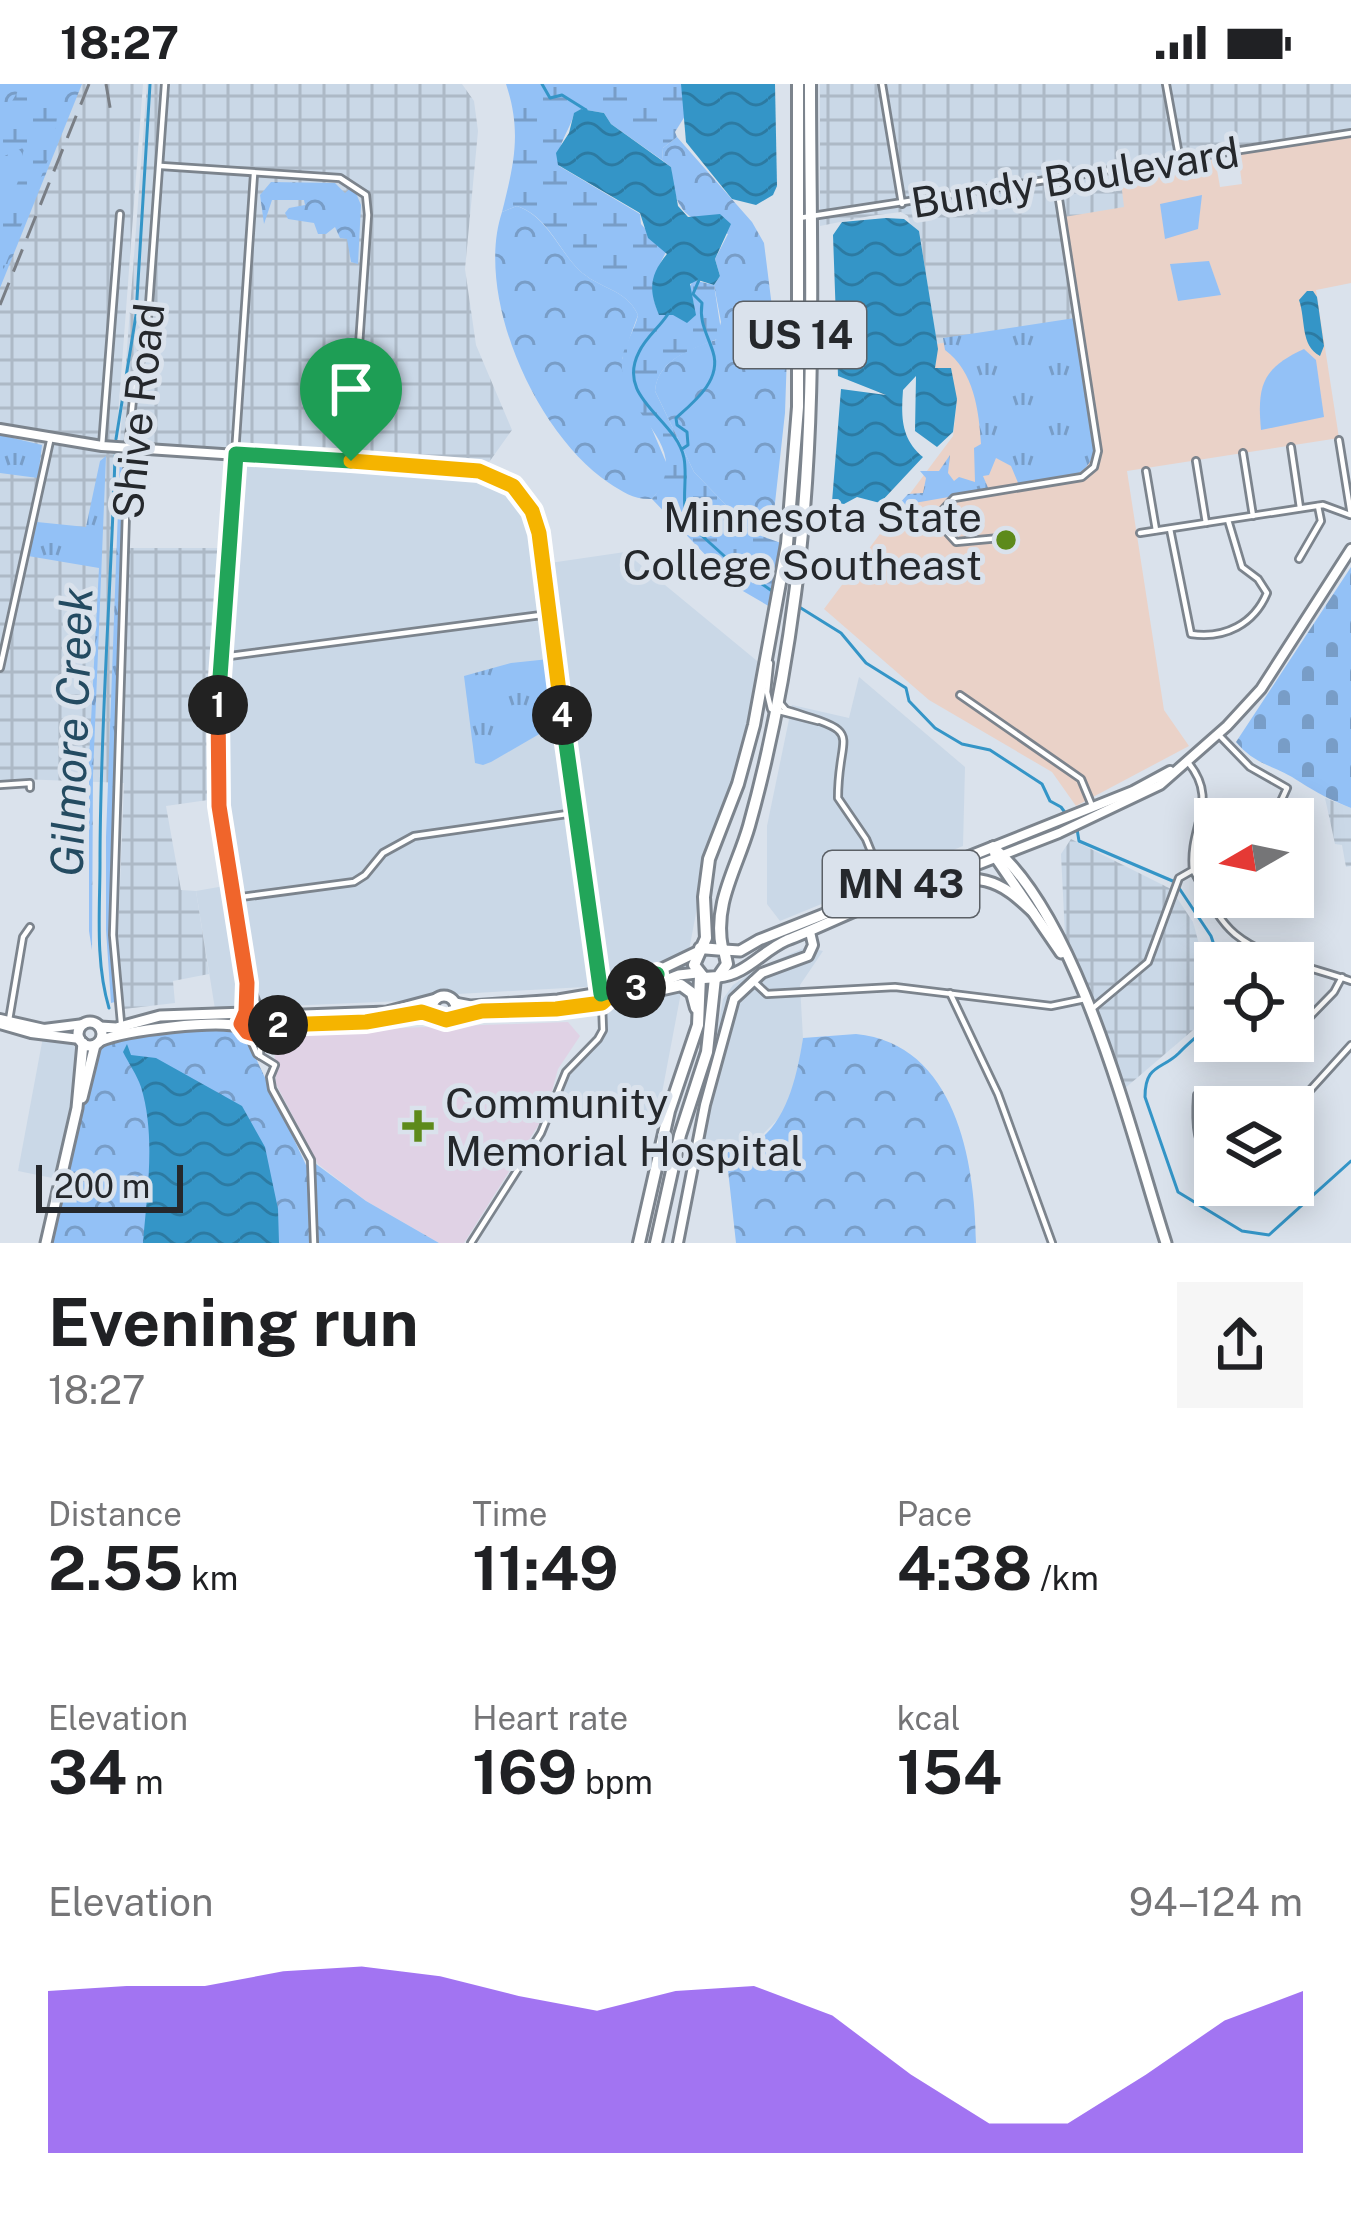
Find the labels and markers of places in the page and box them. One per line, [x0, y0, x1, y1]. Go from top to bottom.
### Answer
pin [300, 338, 402, 461]
place label: Minnesota State College Southeast [622, 492, 982, 589]
marker: Minnesota State College Southeast [993, 527, 1019, 553]
pin: 1 [188, 675, 248, 735]
pin: 4 [532, 685, 592, 745]
pin: 3 [606, 958, 666, 1018]
pin: 2 [248, 995, 308, 1055]
place label: Community Memorial Hospital [445, 1078, 803, 1175]
marker: Community Memorial Hospital [402, 1110, 434, 1142]

